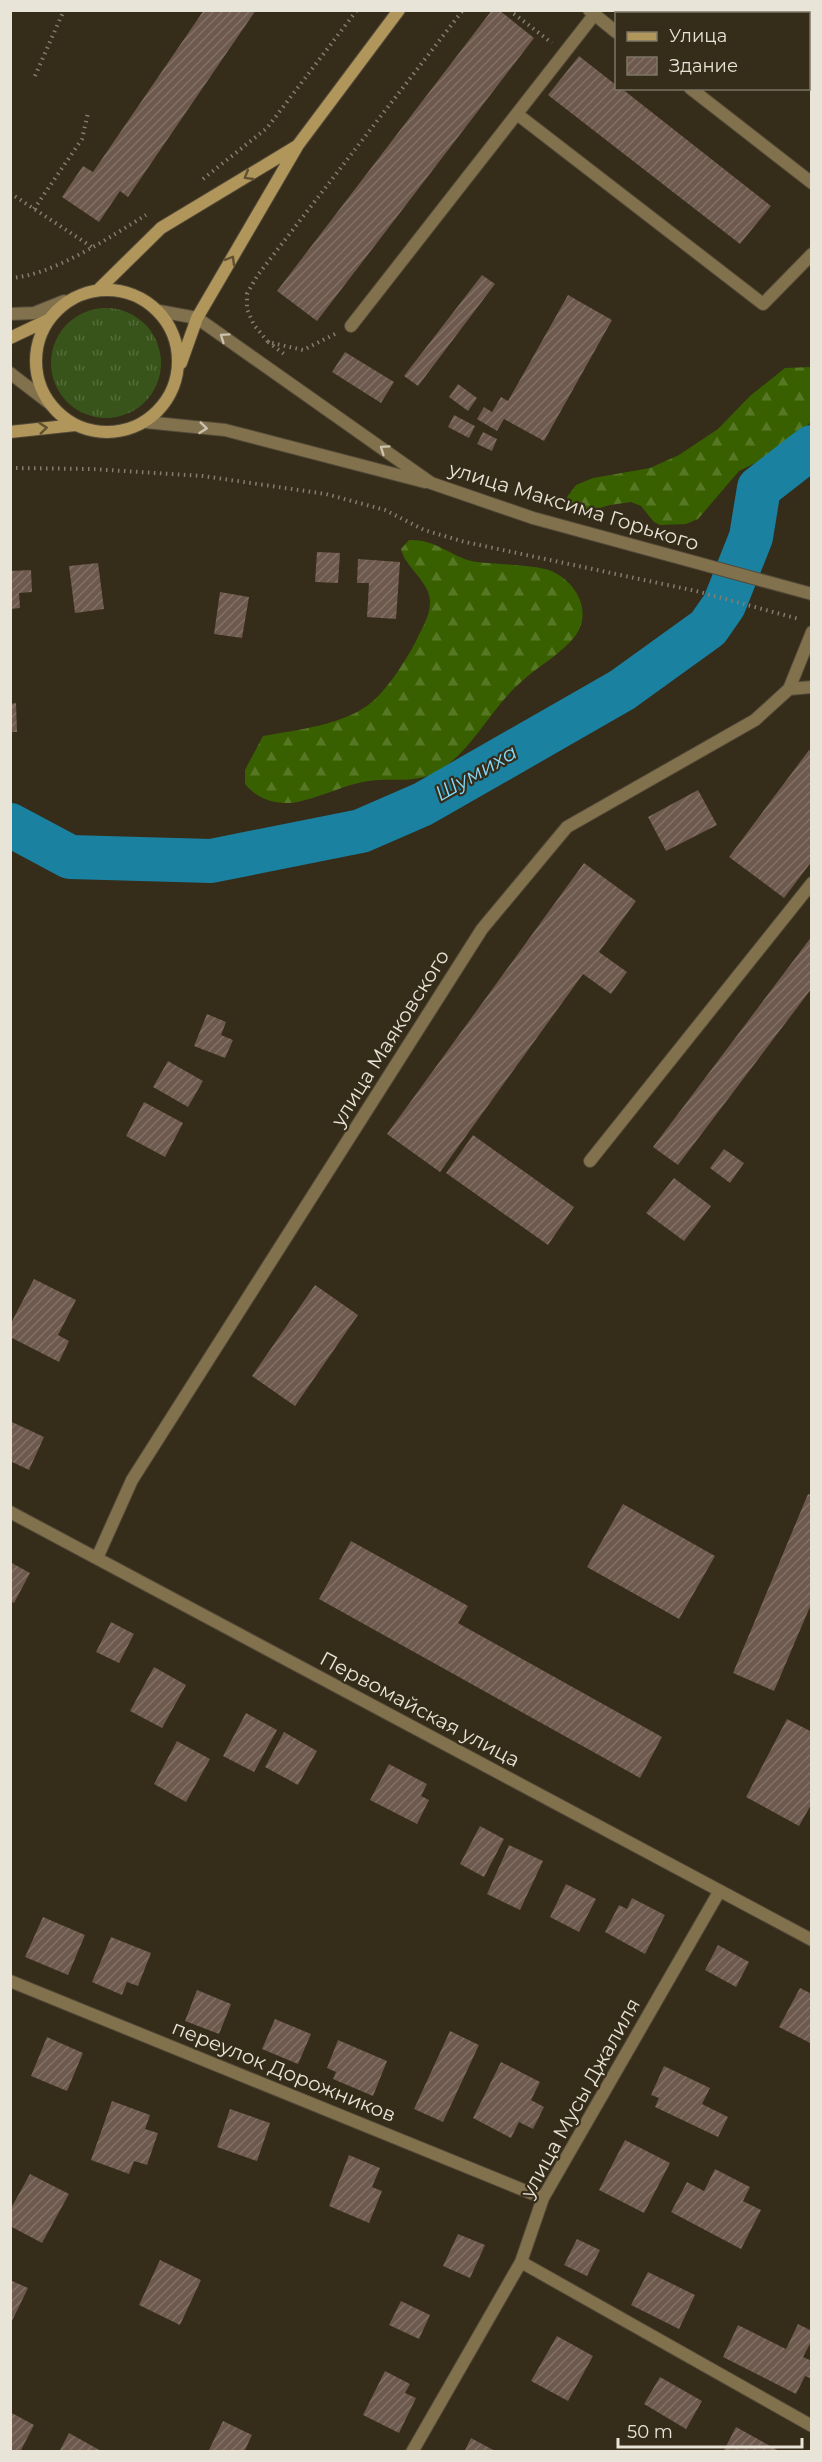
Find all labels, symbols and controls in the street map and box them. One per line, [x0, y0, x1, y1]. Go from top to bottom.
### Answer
legend [615, 12, 810, 90]
text: Улица [669, 25, 727, 47]
text: Здание [669, 55, 738, 77]
one-way arrow [244, 168, 254, 180]
one-way arrow [224, 256, 236, 266]
one-way arrow [220, 333, 231, 344]
one-way arrow [199, 421, 208, 434]
one-way arrow [38, 423, 48, 435]
one-way arrow [379, 446, 390, 457]
street label: улица Максима Горького [445, 456, 702, 555]
water label: Шумиха [430, 739, 521, 806]
street label: улица Маяковского [325, 945, 454, 1132]
street label: Первомайская улица [316, 1646, 524, 1772]
street label: улица Мусы Джалиля [515, 1994, 645, 2203]
street label: переулок Дорожников [169, 2015, 399, 2127]
scale bar [618, 2411, 802, 2449]
text: 50 m [627, 2421, 673, 2443]

